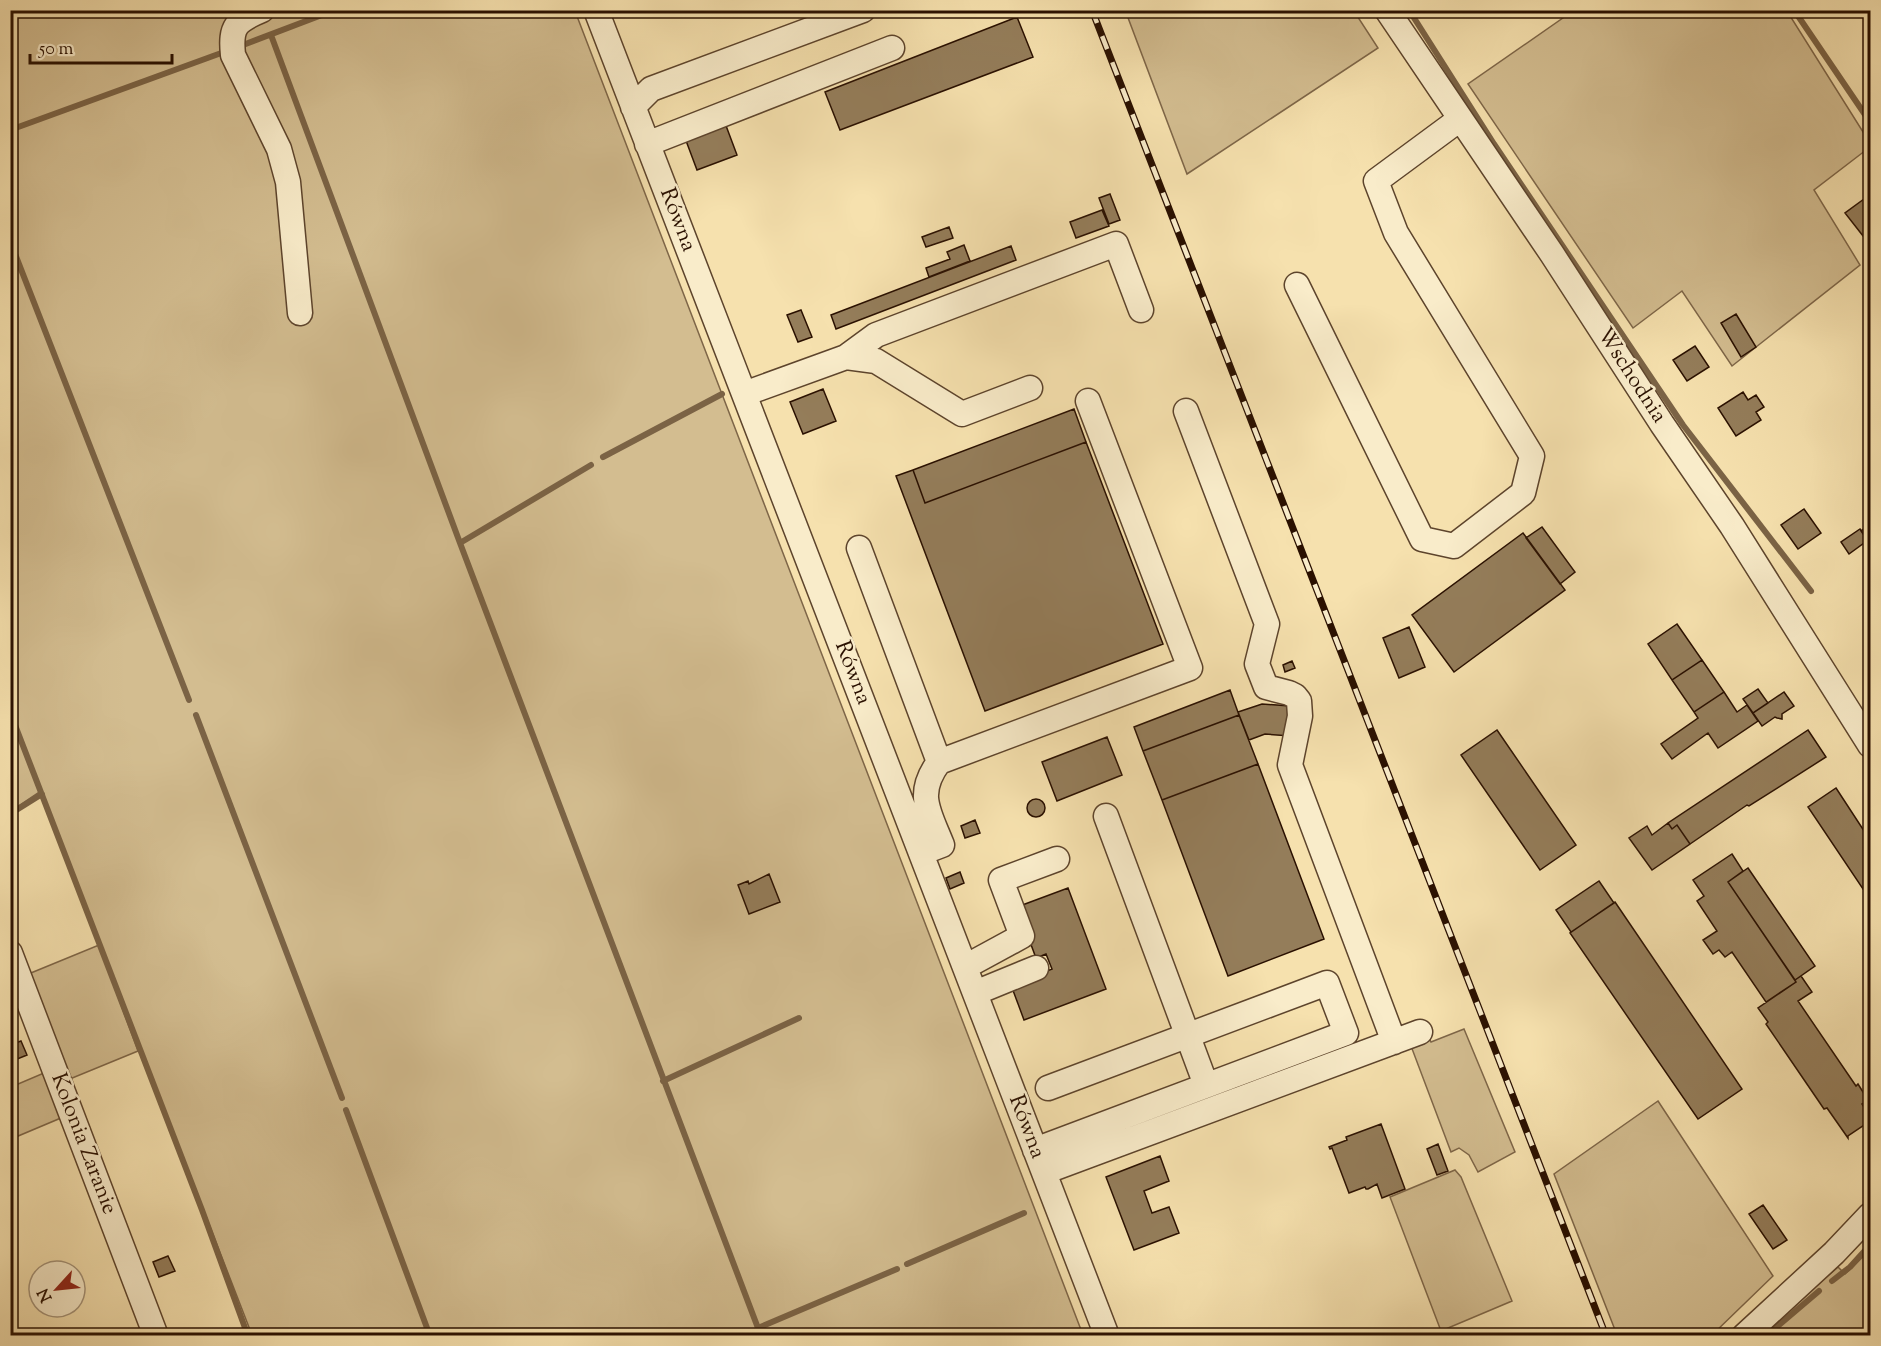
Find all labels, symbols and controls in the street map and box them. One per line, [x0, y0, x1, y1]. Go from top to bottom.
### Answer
scale bar [30, 27, 172, 65]
text: 50 m [38, 37, 74, 63]
street label: Równa [650, 183, 704, 257]
street label: Wschodnia [1588, 322, 1674, 430]
street label: Równa [825, 636, 879, 710]
street label: Kolonia Zaranie [41, 1069, 125, 1219]
street label: Równa [999, 1090, 1053, 1164]
north arrow [27, 1259, 87, 1319]
text: N [33, 1284, 59, 1306]

